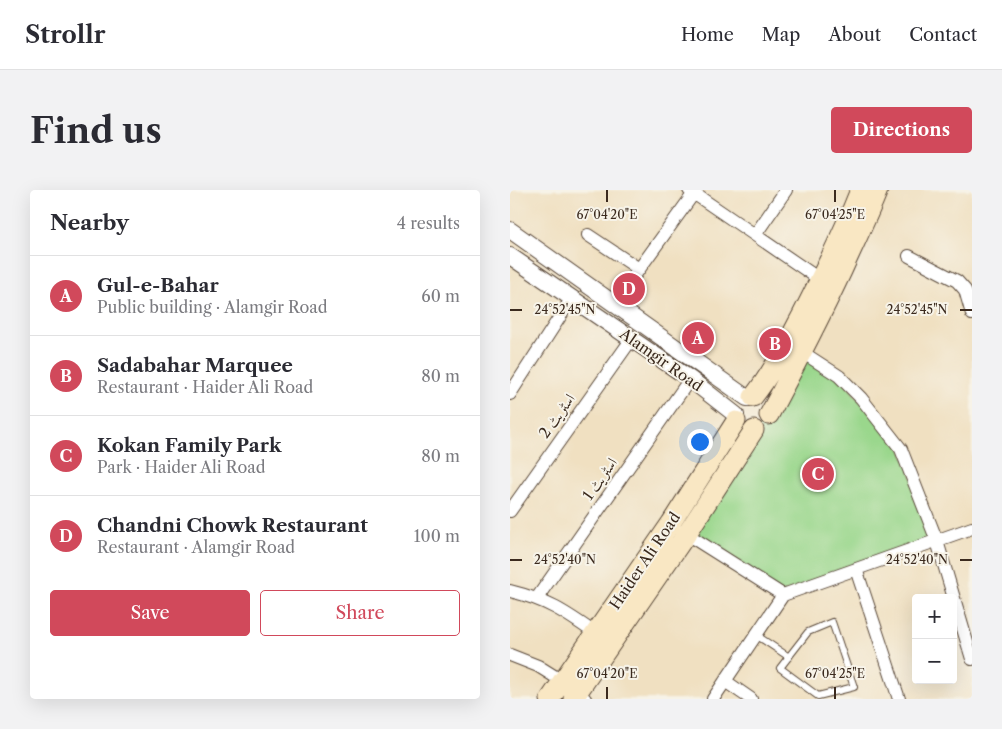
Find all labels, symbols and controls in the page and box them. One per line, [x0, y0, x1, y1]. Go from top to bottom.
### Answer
text: Strollr [25, 20, 105, 49]
text: Home [681, 24, 734, 46]
text: Map [762, 24, 800, 46]
text: About [828, 24, 881, 46]
text: Contact [909, 24, 977, 46]
button: Directions [831, 107, 972, 153]
text: Find us [30, 109, 162, 152]
text: 67°04'20"E [576, 207, 638, 222]
text: 67°04'25"E [805, 207, 865, 222]
text: Nearby [50, 210, 129, 235]
text: 4 results [397, 213, 460, 233]
pin: D [613, 270, 645, 308]
text: Gul-e-Bahar [97, 274, 219, 297]
text: A [60, 286, 72, 306]
text: 60 m [421, 286, 460, 306]
text: Public building · Alamgir Road [97, 297, 327, 317]
text: 24°52'45"N [535, 302, 596, 317]
text: 24°52'45"N [887, 302, 948, 317]
pin: A [682, 319, 714, 357]
street label: Alamgir Road [616, 325, 706, 395]
pin: B [759, 325, 791, 363]
text: Sadabahar Marquee [97, 354, 293, 377]
text: B [60, 366, 72, 386]
text: 80 m [421, 366, 460, 386]
text: Restaurant · Haider Ali Road [97, 377, 313, 397]
street label: اسٹریٹ 2 [535, 390, 579, 442]
your location [687, 429, 713, 455]
text: Kokan Family Park [97, 434, 282, 457]
text: C [60, 446, 72, 466]
text: 80 m [421, 446, 460, 466]
street label: اسٹریٹ 1 [578, 454, 622, 504]
pin: C [802, 455, 834, 493]
text: Park · Haider Ali Road [97, 457, 265, 477]
street label: Haider Ali Road [605, 508, 684, 613]
text: Chandni Chowk Restaurant [97, 514, 368, 537]
text: D [59, 526, 73, 546]
text: 100 m [414, 526, 460, 546]
text: Restaurant · Alamgir Road [97, 537, 295, 557]
text: 24°52'40"N [534, 552, 596, 567]
text: 24°52'40"N [886, 552, 948, 567]
button: Save [50, 590, 250, 636]
button: Share [260, 590, 460, 636]
map controls [912, 594, 957, 684]
button: + [912, 594, 957, 639]
button: − [912, 639, 957, 684]
text: 67°04'20"E [576, 666, 638, 681]
text: 67°04'25"E [805, 666, 865, 681]

